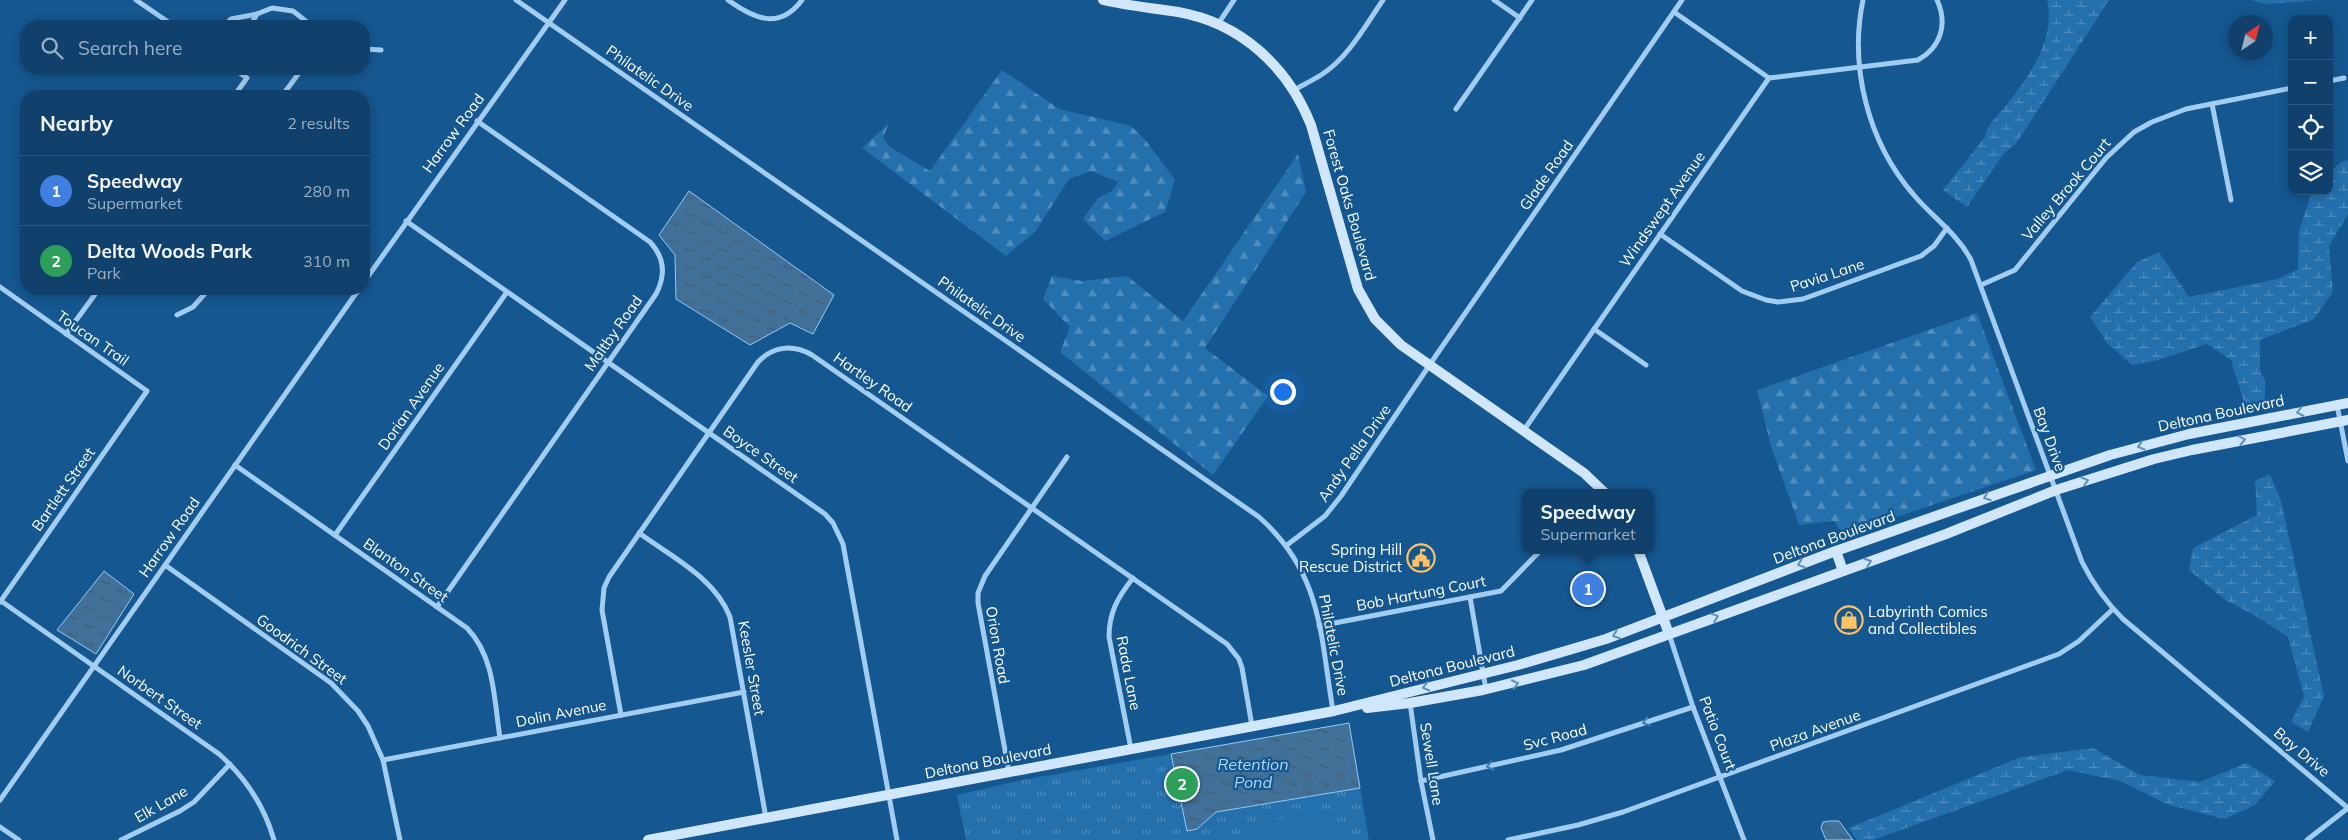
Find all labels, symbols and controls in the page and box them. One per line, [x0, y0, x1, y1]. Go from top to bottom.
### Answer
north arrow [2228, 15, 2273, 60]
map controls [2288, 15, 2333, 195]
button: + [2288, 15, 2333, 60]
search box [20, 20, 370, 75]
icon: search [38, 34, 66, 62]
text: Search here [78, 36, 182, 60]
street label: Philatelic Drive [602, 41, 698, 115]
button: − [2288, 60, 2333, 105]
street label: Harrow Road [418, 90, 488, 176]
button: locate [2288, 105, 2333, 150]
text: Nearby [40, 110, 113, 136]
text: 2 results [287, 113, 350, 133]
street label: Forest Oaks Boulevard [1319, 127, 1381, 283]
street label: Valley Brook Court [2018, 134, 2114, 244]
street label: Glade Road [1515, 136, 1577, 214]
street label: Windswept Avenue [1615, 148, 1709, 270]
button: layers [2288, 150, 2333, 195]
text: Speedway [87, 169, 182, 193]
text: 1 [51, 181, 61, 201]
text: 280 m [303, 181, 350, 201]
text: Supermarket [87, 193, 182, 213]
text: Delta Woods Park [87, 239, 252, 263]
text: 2 [51, 251, 61, 271]
text: 310 m [303, 251, 350, 271]
street label: Pavia Lane [1787, 254, 1867, 296]
text: Park [87, 263, 121, 283]
street label: Philatelic Drive [934, 272, 1030, 346]
street label: Maltby Road [580, 291, 646, 375]
street label: Toucan Trail [53, 306, 133, 370]
street label: Hartley Road [830, 348, 916, 416]
street label: Dorian Avenue [374, 358, 448, 454]
your location [1270, 379, 1296, 405]
street label: Deltona Boulevard [2156, 390, 2286, 436]
street label: Andy Pella Drive [1313, 401, 1395, 505]
street label: Bay Drive [2030, 404, 2070, 474]
one-way arrow [2296, 407, 2305, 417]
street label: Boyce Street [720, 421, 802, 487]
one-way arrow [2238, 436, 2247, 446]
one-way arrow [2138, 441, 2146, 451]
street label: Bartlett Street [27, 444, 99, 534]
one-way arrow [2081, 476, 2089, 486]
popup [1522, 489, 1654, 554]
one-way arrow [1983, 491, 1992, 501]
street label: Harrow Road [134, 493, 204, 581]
text: Speedway [1540, 500, 1636, 524]
street label: Deltona Boulevard [1770, 506, 1898, 568]
text: Supermarket [1540, 524, 1635, 544]
street label: Blanton Street [360, 534, 452, 606]
place label: Spring Hill Rescue District [1299, 540, 1402, 576]
public building icon: Spring Hill Rescue District [1406, 543, 1436, 573]
one-way arrow [1798, 558, 1806, 568]
one-way arrow [1863, 558, 1871, 568]
pin: 1 [1572, 570, 1604, 608]
street label: Bob Hartung Court [1355, 571, 1487, 615]
street label: Philatelic Drive [1315, 593, 1353, 697]
place label: Labyrinth Comics and Collectibles [1868, 602, 1988, 638]
street label: Orion Road [982, 605, 1014, 685]
shop icon: Labyrinth Comics and Collectibles [1834, 605, 1864, 635]
street label: Goodrich Street [253, 610, 351, 688]
one-way arrow [1710, 613, 1718, 623]
street label: Keesler Street [734, 619, 770, 717]
one-way arrow [1612, 629, 1621, 639]
street label: Rada Lane [1112, 634, 1146, 712]
street label: Deltona Boulevard [1387, 641, 1517, 691]
street label: Norbert Street [114, 661, 206, 733]
one-way arrow [1510, 679, 1519, 689]
one-way arrow [1422, 682, 1430, 692]
street label: Patio Court [1695, 693, 1741, 773]
street label: Dolin Avenue [514, 695, 608, 731]
street label: Plaza Avenue [1767, 705, 1863, 755]
one-way arrow [1643, 716, 1651, 726]
street label: Svc Road [1521, 719, 1589, 755]
street label: Sewell Lane [1416, 721, 1448, 807]
street label: Bay Drive [2270, 723, 2334, 781]
street label: Deltona Boulevard [923, 739, 1053, 783]
water label: Retention Pond [1217, 754, 1289, 792]
one-way arrow [1486, 760, 1495, 770]
pin: 2 [1166, 765, 1198, 803]
street label: Elk Lane [131, 781, 191, 827]

